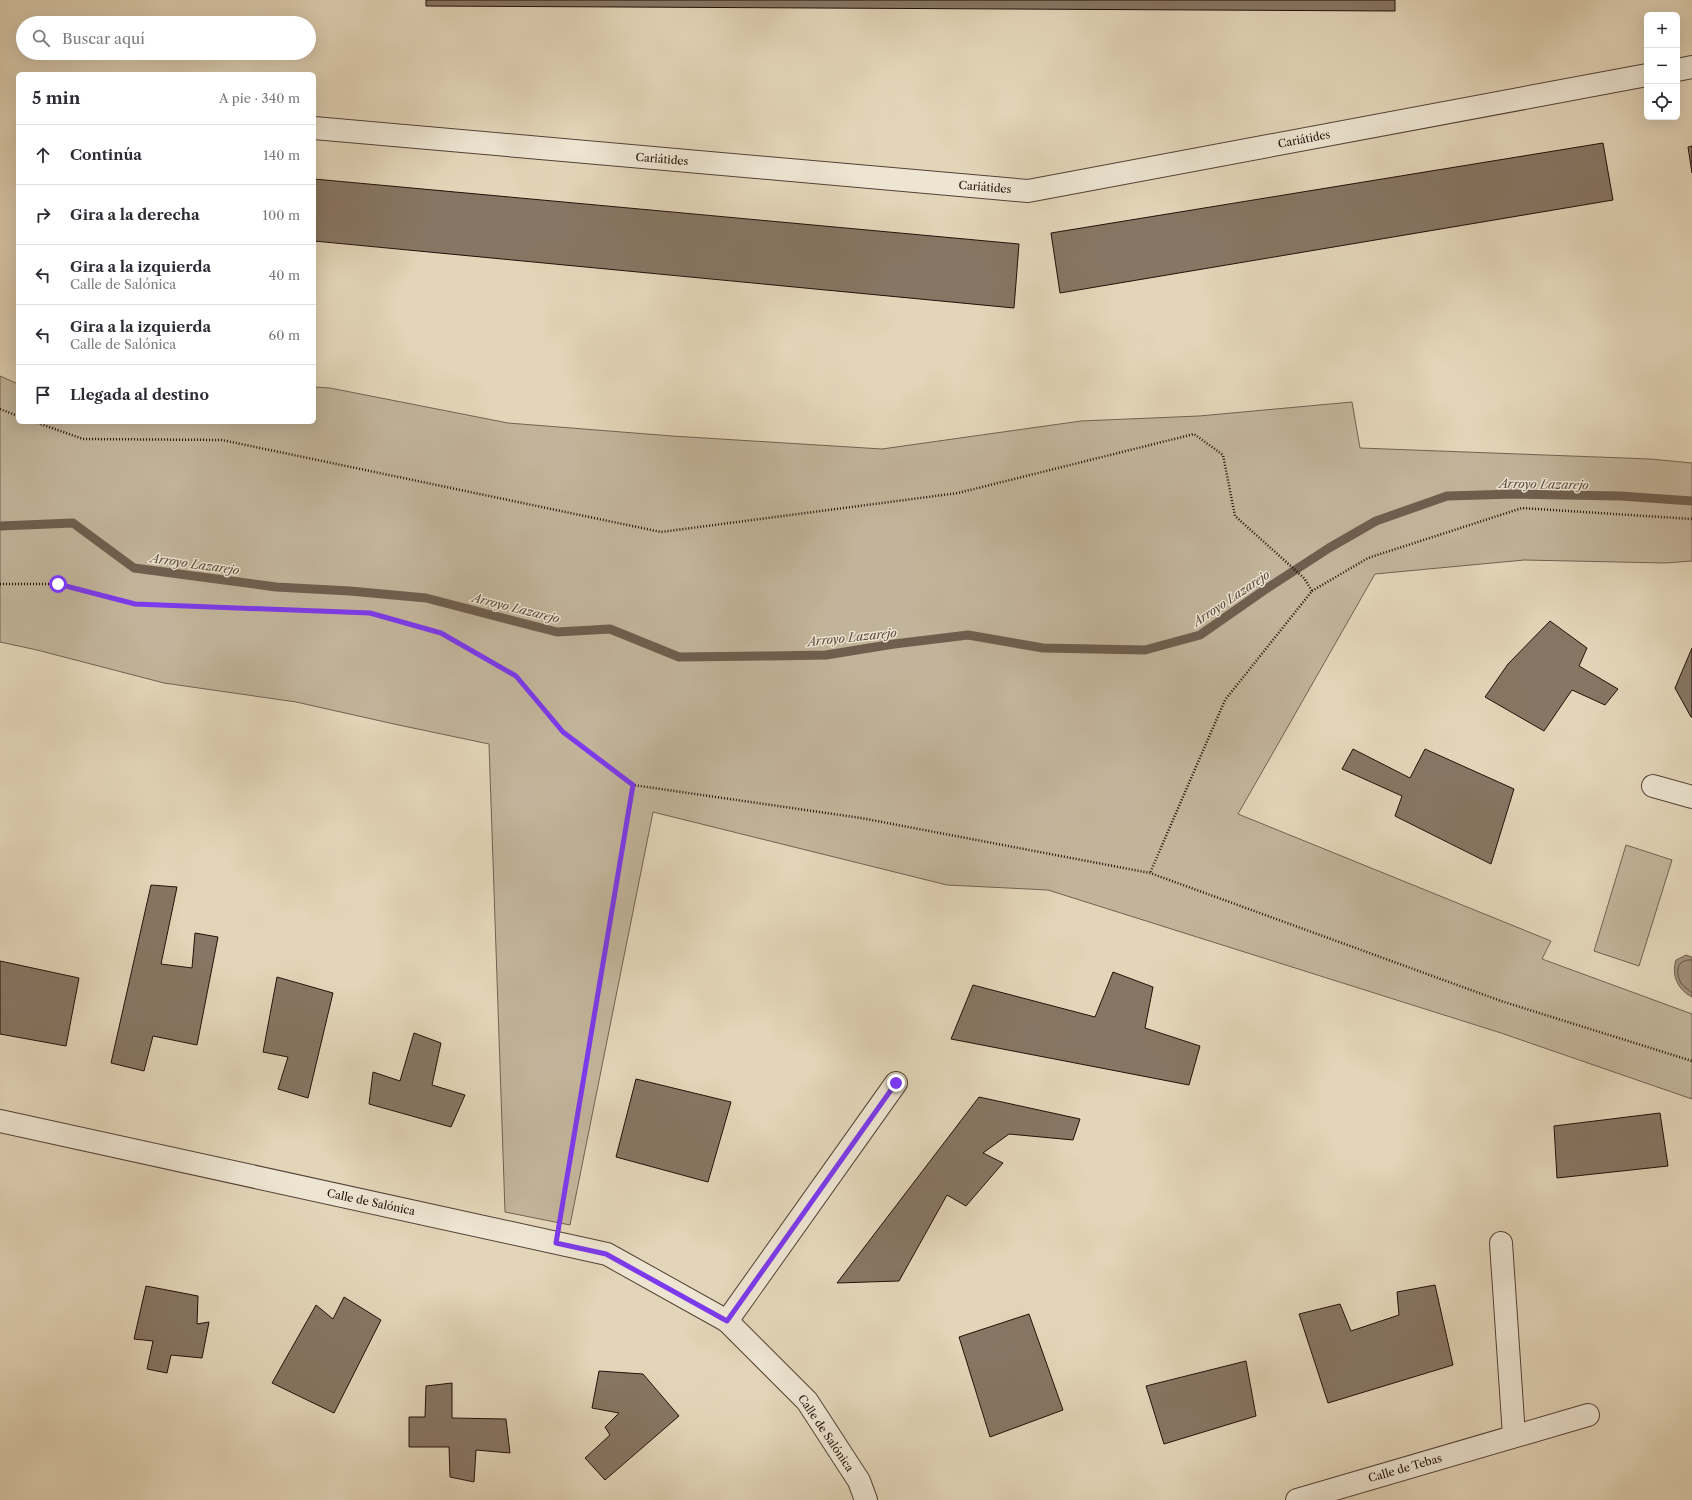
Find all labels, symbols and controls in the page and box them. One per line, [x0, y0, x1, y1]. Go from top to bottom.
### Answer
map controls [1644, 12, 1680, 120]
button: + [1644, 12, 1680, 48]
search box [16, 16, 316, 60]
icon: search [30, 27, 52, 49]
text: Buscar aquí [62, 29, 145, 48]
button: − [1644, 48, 1680, 84]
button: locate [1644, 84, 1680, 120]
text: 5 min [32, 88, 80, 108]
text: A pie · 340 m [219, 90, 300, 106]
street label: Cariátides [1277, 127, 1332, 151]
icon: ahead [32, 144, 54, 166]
text: Continúa [70, 145, 142, 164]
text: 140 m [263, 147, 300, 163]
street label: Cariátides [635, 150, 689, 168]
street label: Cariátides [958, 178, 1012, 196]
icon: right [32, 204, 54, 226]
text: Gira a la derecha [70, 205, 200, 224]
text: 100 m [262, 207, 300, 223]
text: Gira a la izquierda [70, 257, 211, 276]
icon: left [32, 264, 54, 286]
text: 40 m [269, 267, 300, 283]
text: Calle de Salónica [70, 276, 176, 292]
text: Gira a la izquierda [70, 317, 211, 336]
icon: left [32, 324, 54, 346]
text: 60 m [269, 327, 300, 343]
text: Calle de Salónica [70, 336, 176, 352]
icon: arrive [32, 384, 54, 406]
text: Llegada al destino [70, 385, 209, 404]
water label: Arroyo Lazarejo [1497, 476, 1589, 492]
water label: Arroyo Lazarejo [148, 550, 241, 578]
water label: Arroyo Lazarejo [1188, 567, 1273, 630]
route start [49, 575, 67, 593]
water label: Arroyo Lazarejo [469, 589, 562, 626]
water label: Arroyo Lazarejo [805, 625, 898, 649]
route end [887, 1074, 905, 1092]
street label: Calle de Salónica [326, 1186, 417, 1218]
street label: Calle de Salónica [795, 1392, 857, 1474]
street label: Calle de Tebas [1367, 1451, 1444, 1485]

